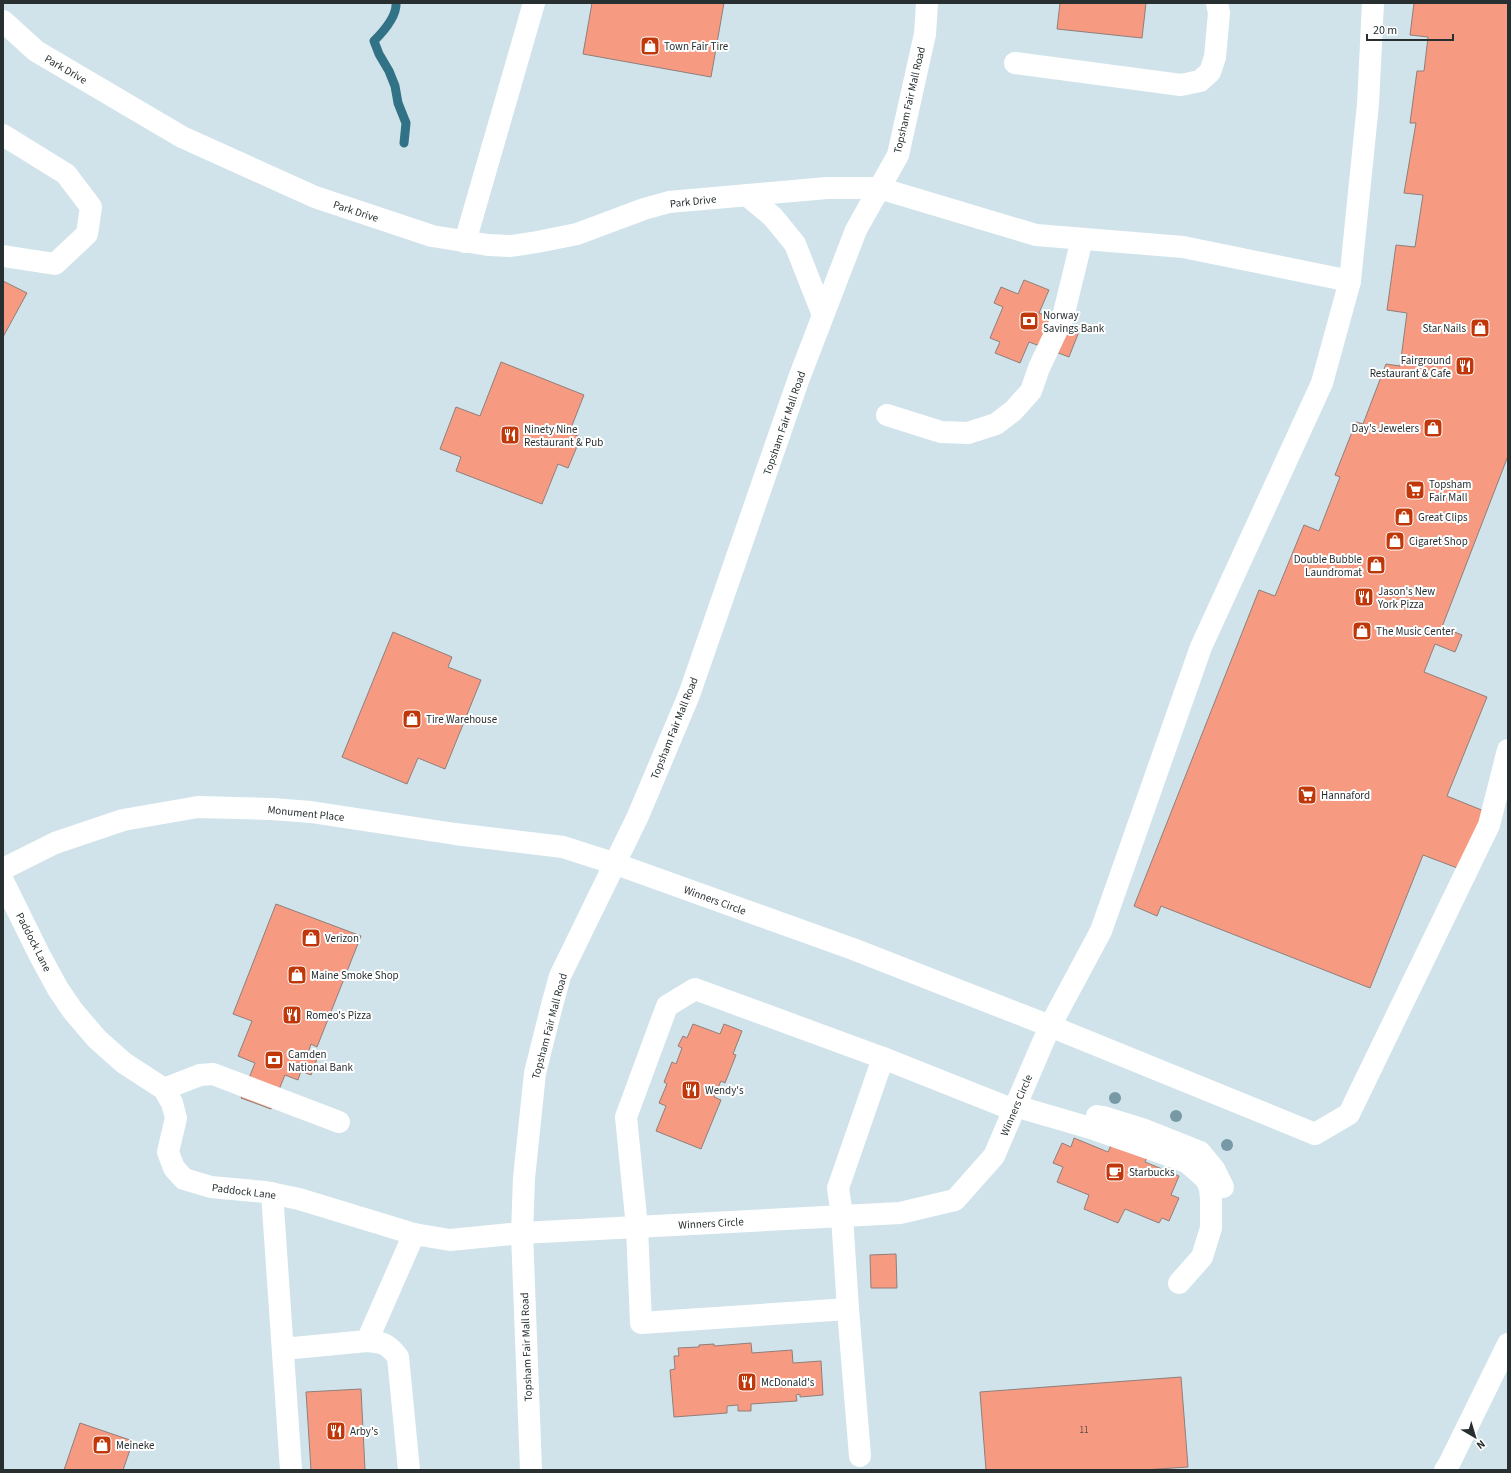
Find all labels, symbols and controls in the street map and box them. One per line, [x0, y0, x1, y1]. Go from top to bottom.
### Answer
scale bar [1367, 16, 1453, 42]
text: 20 m [1373, 22, 1397, 39]
shop icon: Town Fair Tire [639, 35, 661, 57]
place label: Town Fair Tire [664, 39, 729, 54]
street label: Topsham Fair Mall Road [890, 45, 929, 155]
street label: Park Drive [42, 51, 90, 88]
street label: Park Drive [669, 192, 718, 211]
street label: Park Drive [331, 197, 381, 226]
place label: Norway Savings Bank [1043, 308, 1105, 336]
bank icon: Norway Savings Bank [1018, 310, 1040, 332]
shop icon: Star Nails [1469, 317, 1491, 339]
place label: Star Nails [1423, 321, 1466, 336]
place label: Fairground Restaurant & Cafe [1370, 353, 1452, 381]
restaurant icon: Fairground Restaurant & Cafe [1454, 355, 1476, 377]
street label: Topsham Fair Mall Road [760, 369, 809, 477]
shop icon: Day's Jewelers [1422, 417, 1444, 439]
place label: Day's Jewelers [1351, 421, 1419, 436]
place label: Ninety Nine Restaurant & Pub [524, 422, 603, 450]
restaurant icon: Ninety Nine Restaurant & Pub [499, 424, 521, 446]
place label: Topsham Fair Mall [1429, 477, 1471, 505]
supermarket icon: Topsham Fair Mall [1404, 479, 1426, 501]
shop icon: Great Clips [1393, 506, 1415, 528]
place label: Great Clips [1418, 510, 1468, 525]
shop icon: Cigaret Shop [1384, 530, 1406, 552]
place label: Cigaret Shop [1409, 534, 1468, 549]
place label: Double Bubble Laundromat [1294, 552, 1363, 580]
shop icon: Double Bubble Laundromat [1365, 554, 1387, 576]
place label: Jason's New York Pizza [1377, 584, 1435, 612]
restaurant icon: Jason's New York Pizza [1353, 586, 1375, 608]
shop icon: The Music Center [1351, 620, 1373, 642]
place label: The Music Center [1376, 624, 1455, 639]
street label: Topsham Fair Mall Road [647, 675, 702, 782]
shop icon: Tire Warehouse [401, 708, 423, 730]
place label: Tire Warehouse [426, 712, 498, 727]
supermarket icon: Hannaford [1296, 784, 1318, 806]
place label: Hannaford [1321, 788, 1370, 803]
street label: Monument Place [267, 802, 346, 825]
street label: Winners Circle [682, 882, 749, 919]
street label: Paddock Lane [12, 910, 55, 975]
shop icon: Verizon [300, 927, 322, 949]
place label: Verizon [325, 931, 359, 946]
shop icon: Maine Smoke Shop [286, 964, 308, 986]
place label: Maine Smoke Shop [311, 968, 399, 983]
street label: Topsham Fair Mall Road [528, 972, 571, 1081]
restaurant icon: Romeo's Pizza [281, 1004, 303, 1026]
place label: Romeo's Pizza [306, 1008, 371, 1023]
place label: Camden National Bank [288, 1047, 353, 1075]
bank icon: Camden National Bank [263, 1049, 285, 1071]
street label: Winners Circle [997, 1072, 1036, 1138]
restaurant icon: Wendy's [680, 1079, 702, 1101]
place label: Wendy's [705, 1083, 744, 1098]
cafe icon: Starbucks [1104, 1161, 1126, 1183]
place label: Starbucks [1129, 1165, 1175, 1180]
street label: Paddock Lane [211, 1180, 277, 1203]
street label: Winners Circle [678, 1214, 745, 1233]
street label: Topsham Fair Mall Road [517, 1292, 536, 1402]
restaurant icon: McDonald's [736, 1371, 758, 1393]
place label: McDonald's [761, 1375, 815, 1390]
north arrow [1455, 1417, 1495, 1457]
restaurant icon: Arby's [325, 1420, 347, 1442]
place label: Arby's [350, 1424, 378, 1439]
house number: 11 [1080, 1424, 1088, 1437]
shop icon: Meineke [91, 1434, 113, 1456]
text: N [1473, 1436, 1488, 1453]
place label: Meineke [116, 1438, 155, 1453]

